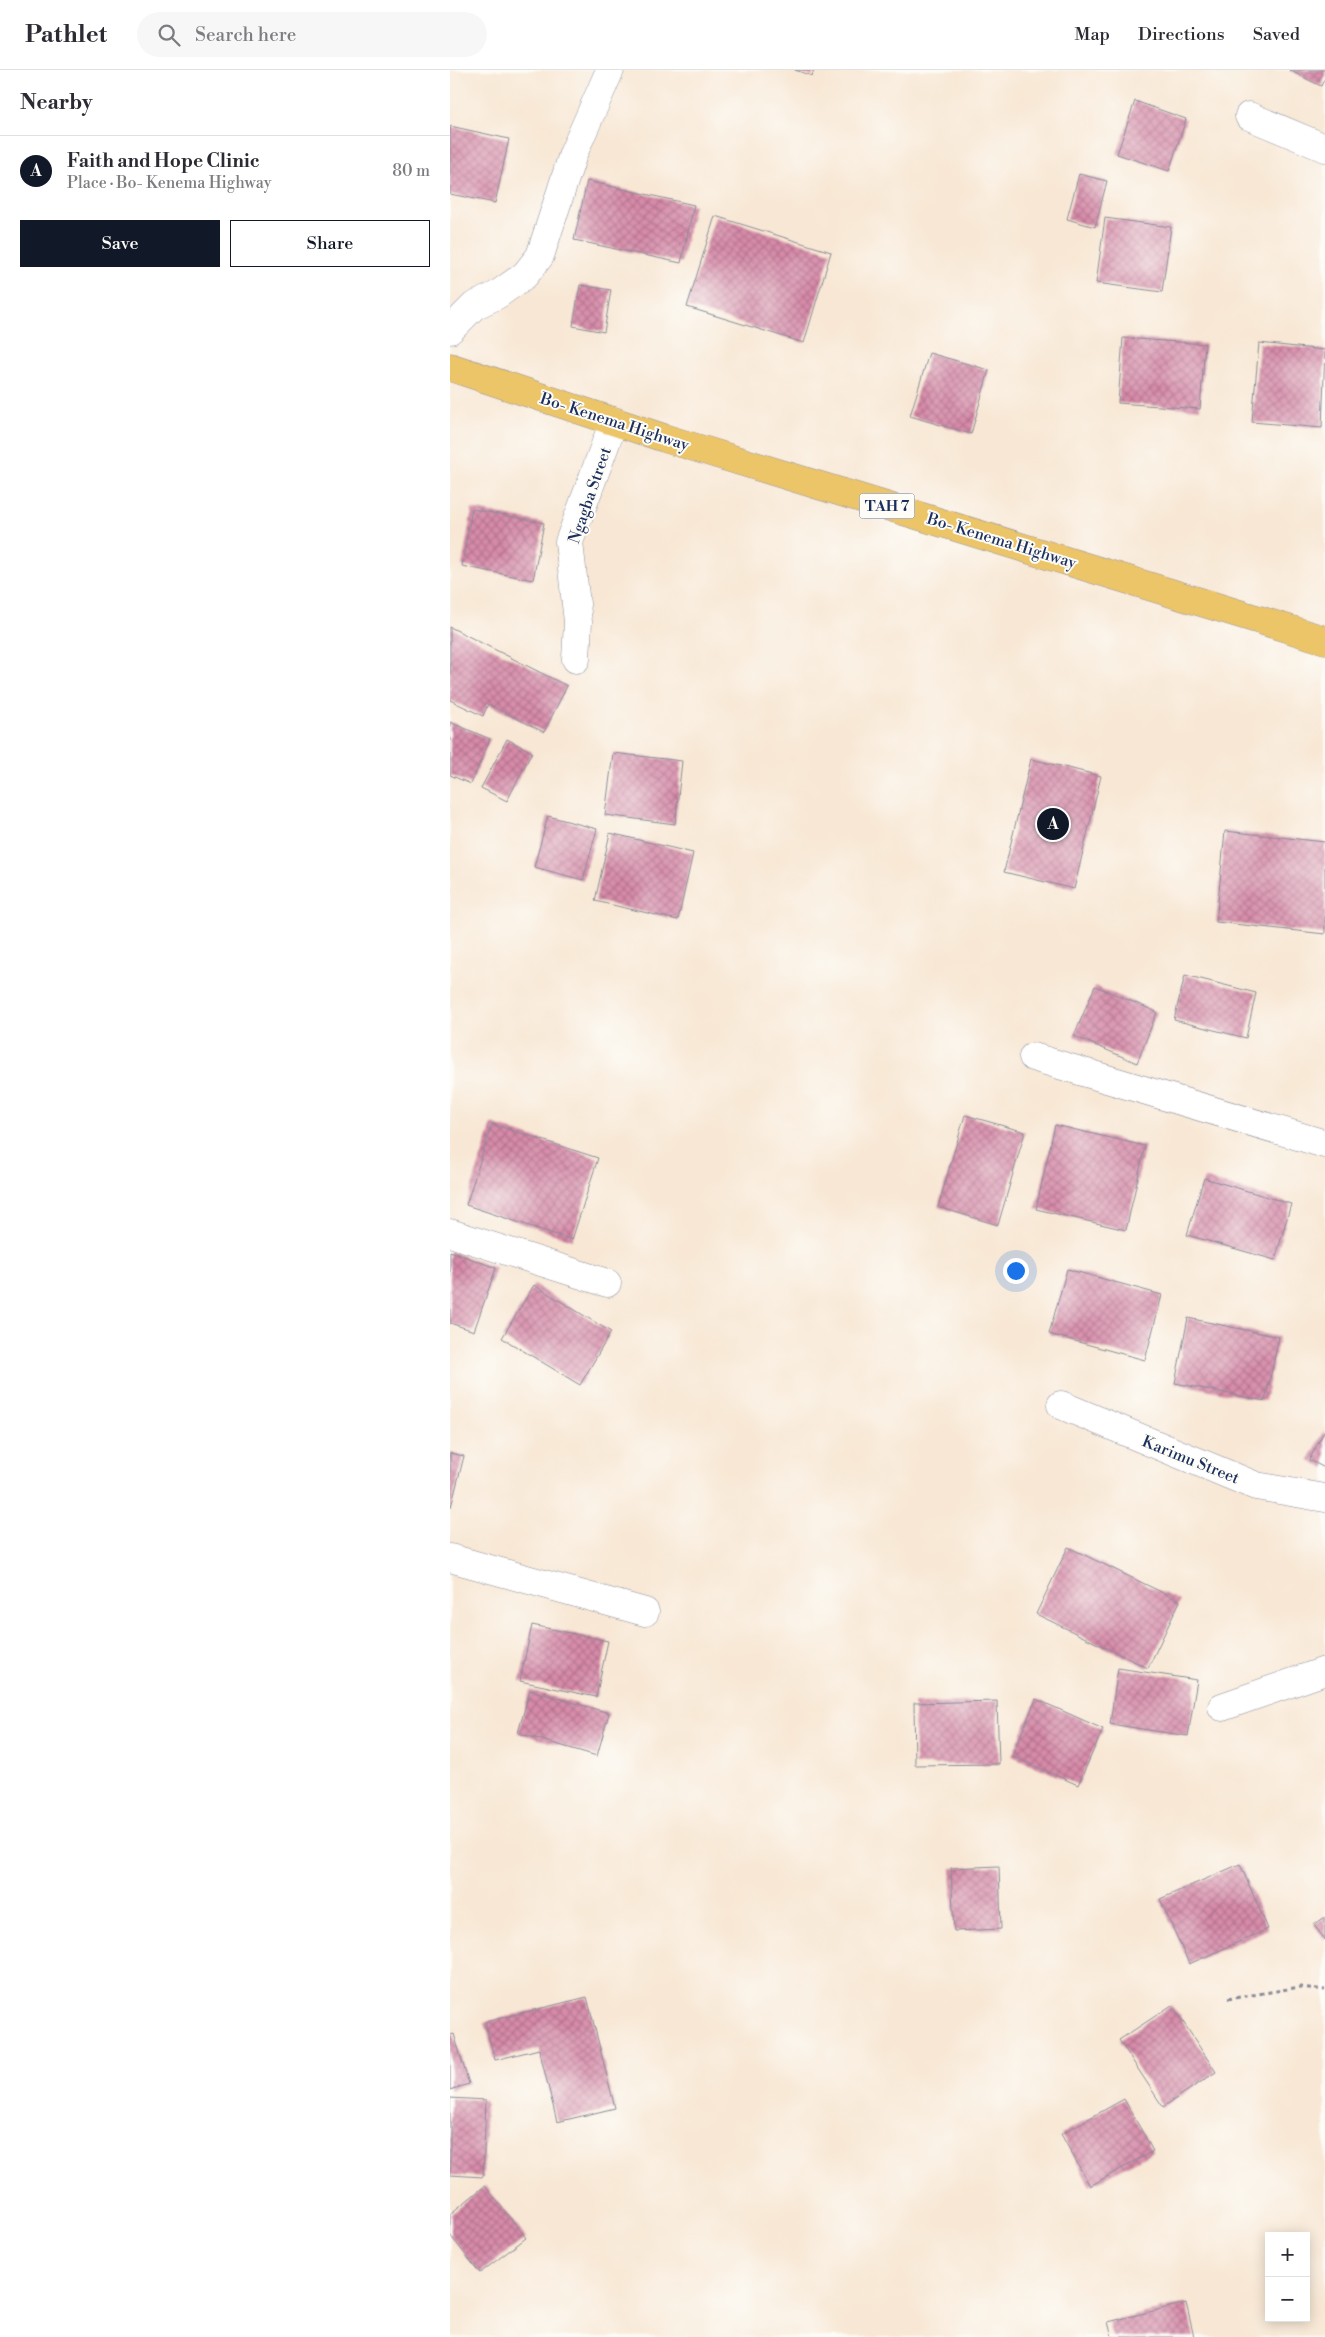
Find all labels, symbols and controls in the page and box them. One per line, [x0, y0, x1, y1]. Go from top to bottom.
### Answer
search box [137, 12, 487, 57]
text: Pathlet [25, 20, 107, 50]
icon: search [155, 21, 183, 49]
text: Search here [195, 23, 296, 47]
text: Map [1074, 23, 1110, 46]
text: Directions [1138, 23, 1225, 46]
text: Saved [1253, 23, 1300, 46]
text: Nearby [20, 90, 93, 116]
text: Faith and Hope Clinic [67, 149, 260, 173]
text: A [30, 161, 42, 181]
text: 80 m [392, 161, 430, 181]
text: Place · Bo- Kenema Highway [67, 173, 271, 193]
button: Save [20, 220, 220, 267]
button: Share [230, 220, 430, 267]
street label: Bo- Kenema Highway [537, 388, 692, 456]
street label: Ngagba Street [564, 444, 616, 546]
road number: TAH 7 [860, 494, 914, 518]
street label: Bo- Kenema Highway [924, 508, 1079, 573]
pin: A [1037, 805, 1069, 843]
your location [1003, 1258, 1029, 1284]
street label: Karimu Street [1139, 1431, 1242, 1489]
map controls [1265, 2232, 1310, 2322]
button: + [1265, 2232, 1310, 2277]
button: − [1265, 2277, 1310, 2322]

